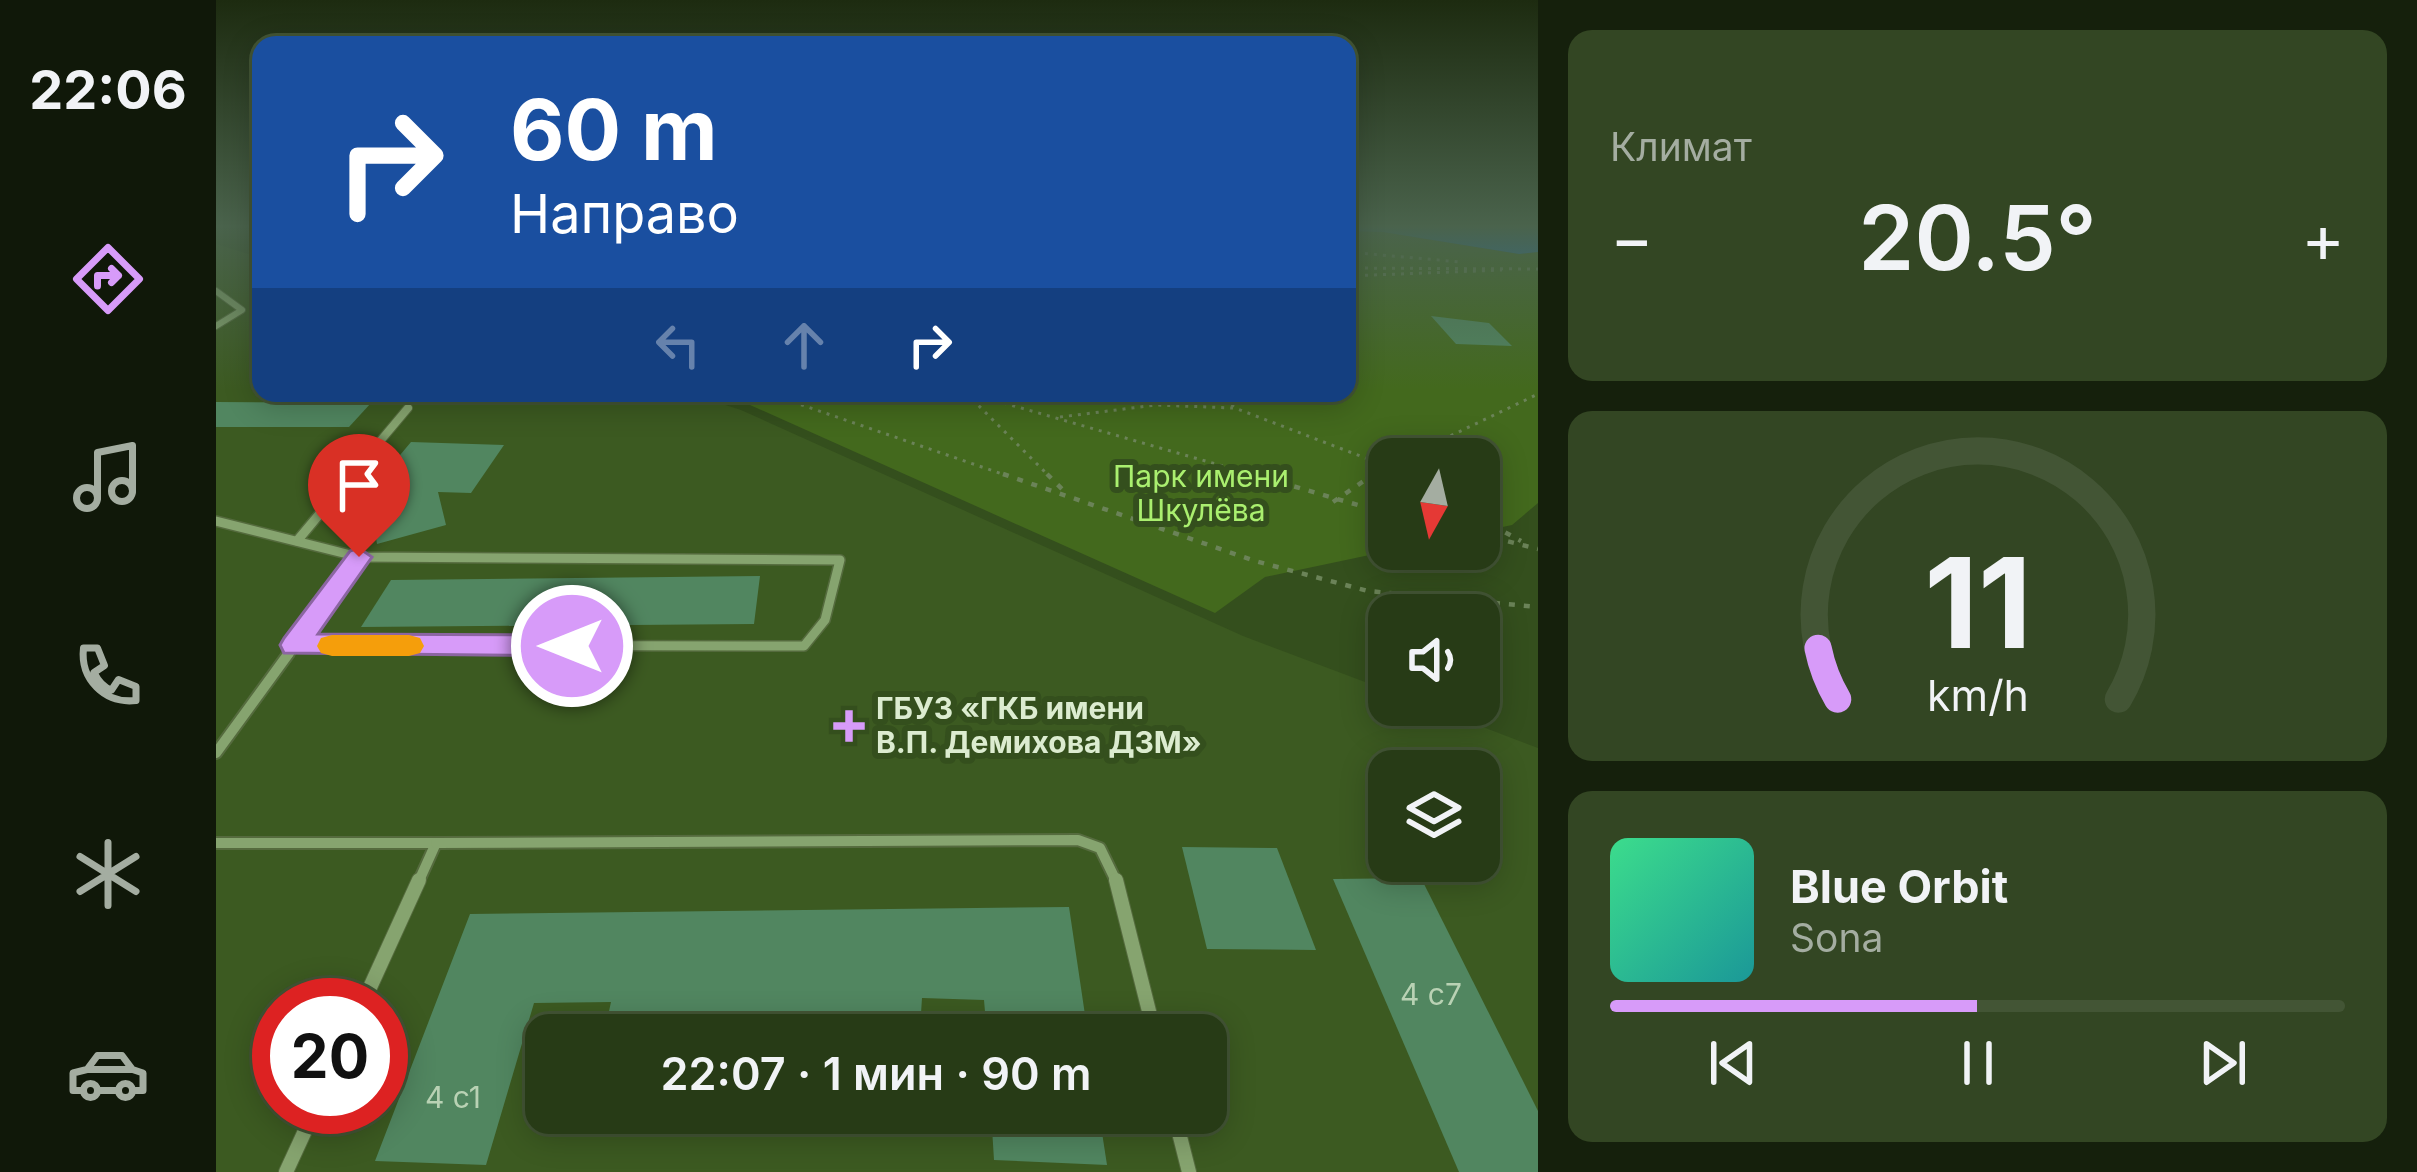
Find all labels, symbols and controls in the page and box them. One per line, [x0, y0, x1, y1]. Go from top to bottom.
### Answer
text: 22:06 [29, 57, 187, 122]
text: 60 m [510, 79, 718, 180]
icon: right [312, 84, 468, 240]
text: Климат [1610, 123, 1752, 170]
text: Направо [510, 181, 739, 246]
text: 20.5° [1858, 183, 2097, 292]
text: − [1610, 198, 1654, 278]
text: + [2301, 198, 2345, 278]
icon: directions [66, 237, 150, 321]
icon: left [645, 312, 711, 378]
icon: ahead [771, 312, 837, 378]
icon: right [897, 312, 963, 378]
pin [308, 434, 410, 557]
icon: music [66, 435, 150, 519]
north arrow [1368, 438, 1500, 570]
map controls [1368, 438, 1500, 882]
icon: arrive [326, 452, 392, 518]
park label: Парк имени Шкулёва [1113, 458, 1289, 528]
text: 11 [1924, 527, 2031, 678]
position arrow [509, 583, 635, 709]
button: sound [1368, 594, 1500, 726]
icon: phone [66, 634, 150, 718]
text: km/h [1927, 669, 2028, 721]
place label: ГБУЗ «ГКБ имени В.П. Демихова ДЗМ» [876, 690, 1202, 760]
marker: ГБУЗ «ГКБ имени В.П. Демихова ДЗМ» [833, 710, 865, 742]
button: layers [1368, 750, 1500, 882]
icon: climate [66, 832, 150, 916]
text: Blue Orbit [1790, 859, 2008, 914]
text: Sona [1790, 914, 1883, 961]
house number: 4 с7 [1400, 976, 1462, 1012]
speed limit sign: 20 [252, 978, 408, 1134]
icon: previous [1700, 1030, 1766, 1096]
icon: pause [1945, 1030, 2011, 1096]
icon: next [2190, 1030, 2256, 1096]
icon: car [66, 1031, 150, 1115]
text: 22:07 · 1 мин · 90 m [661, 1046, 1091, 1101]
house number: 4 с1 [425, 1079, 481, 1115]

